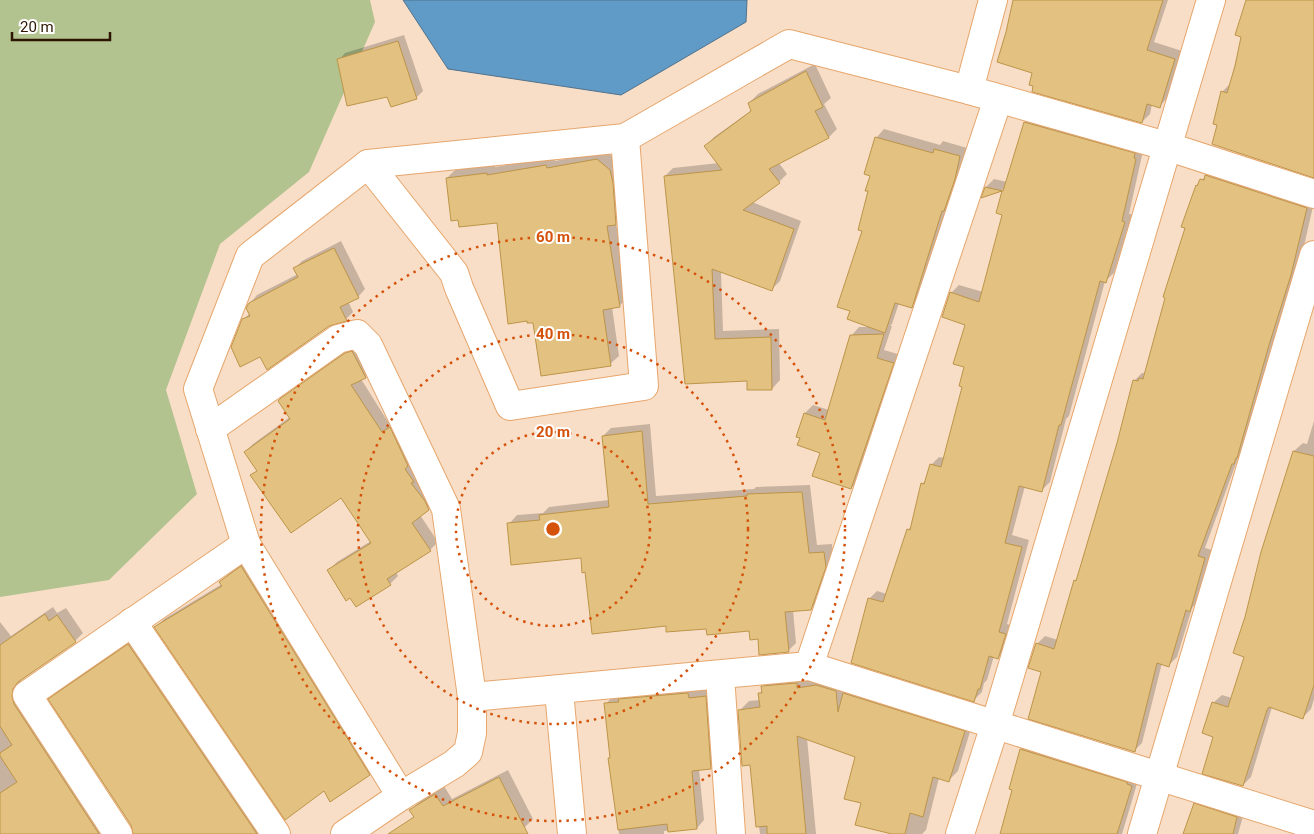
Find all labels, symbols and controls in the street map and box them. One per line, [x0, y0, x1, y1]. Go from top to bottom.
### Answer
scale bar [12, 10, 110, 42]
text: 20 m [20, 18, 54, 36]
text: 60 m [536, 228, 570, 246]
text: 40 m [536, 325, 570, 343]
text: 20 m [536, 423, 570, 441]
centre of rings [544, 520, 562, 538]

